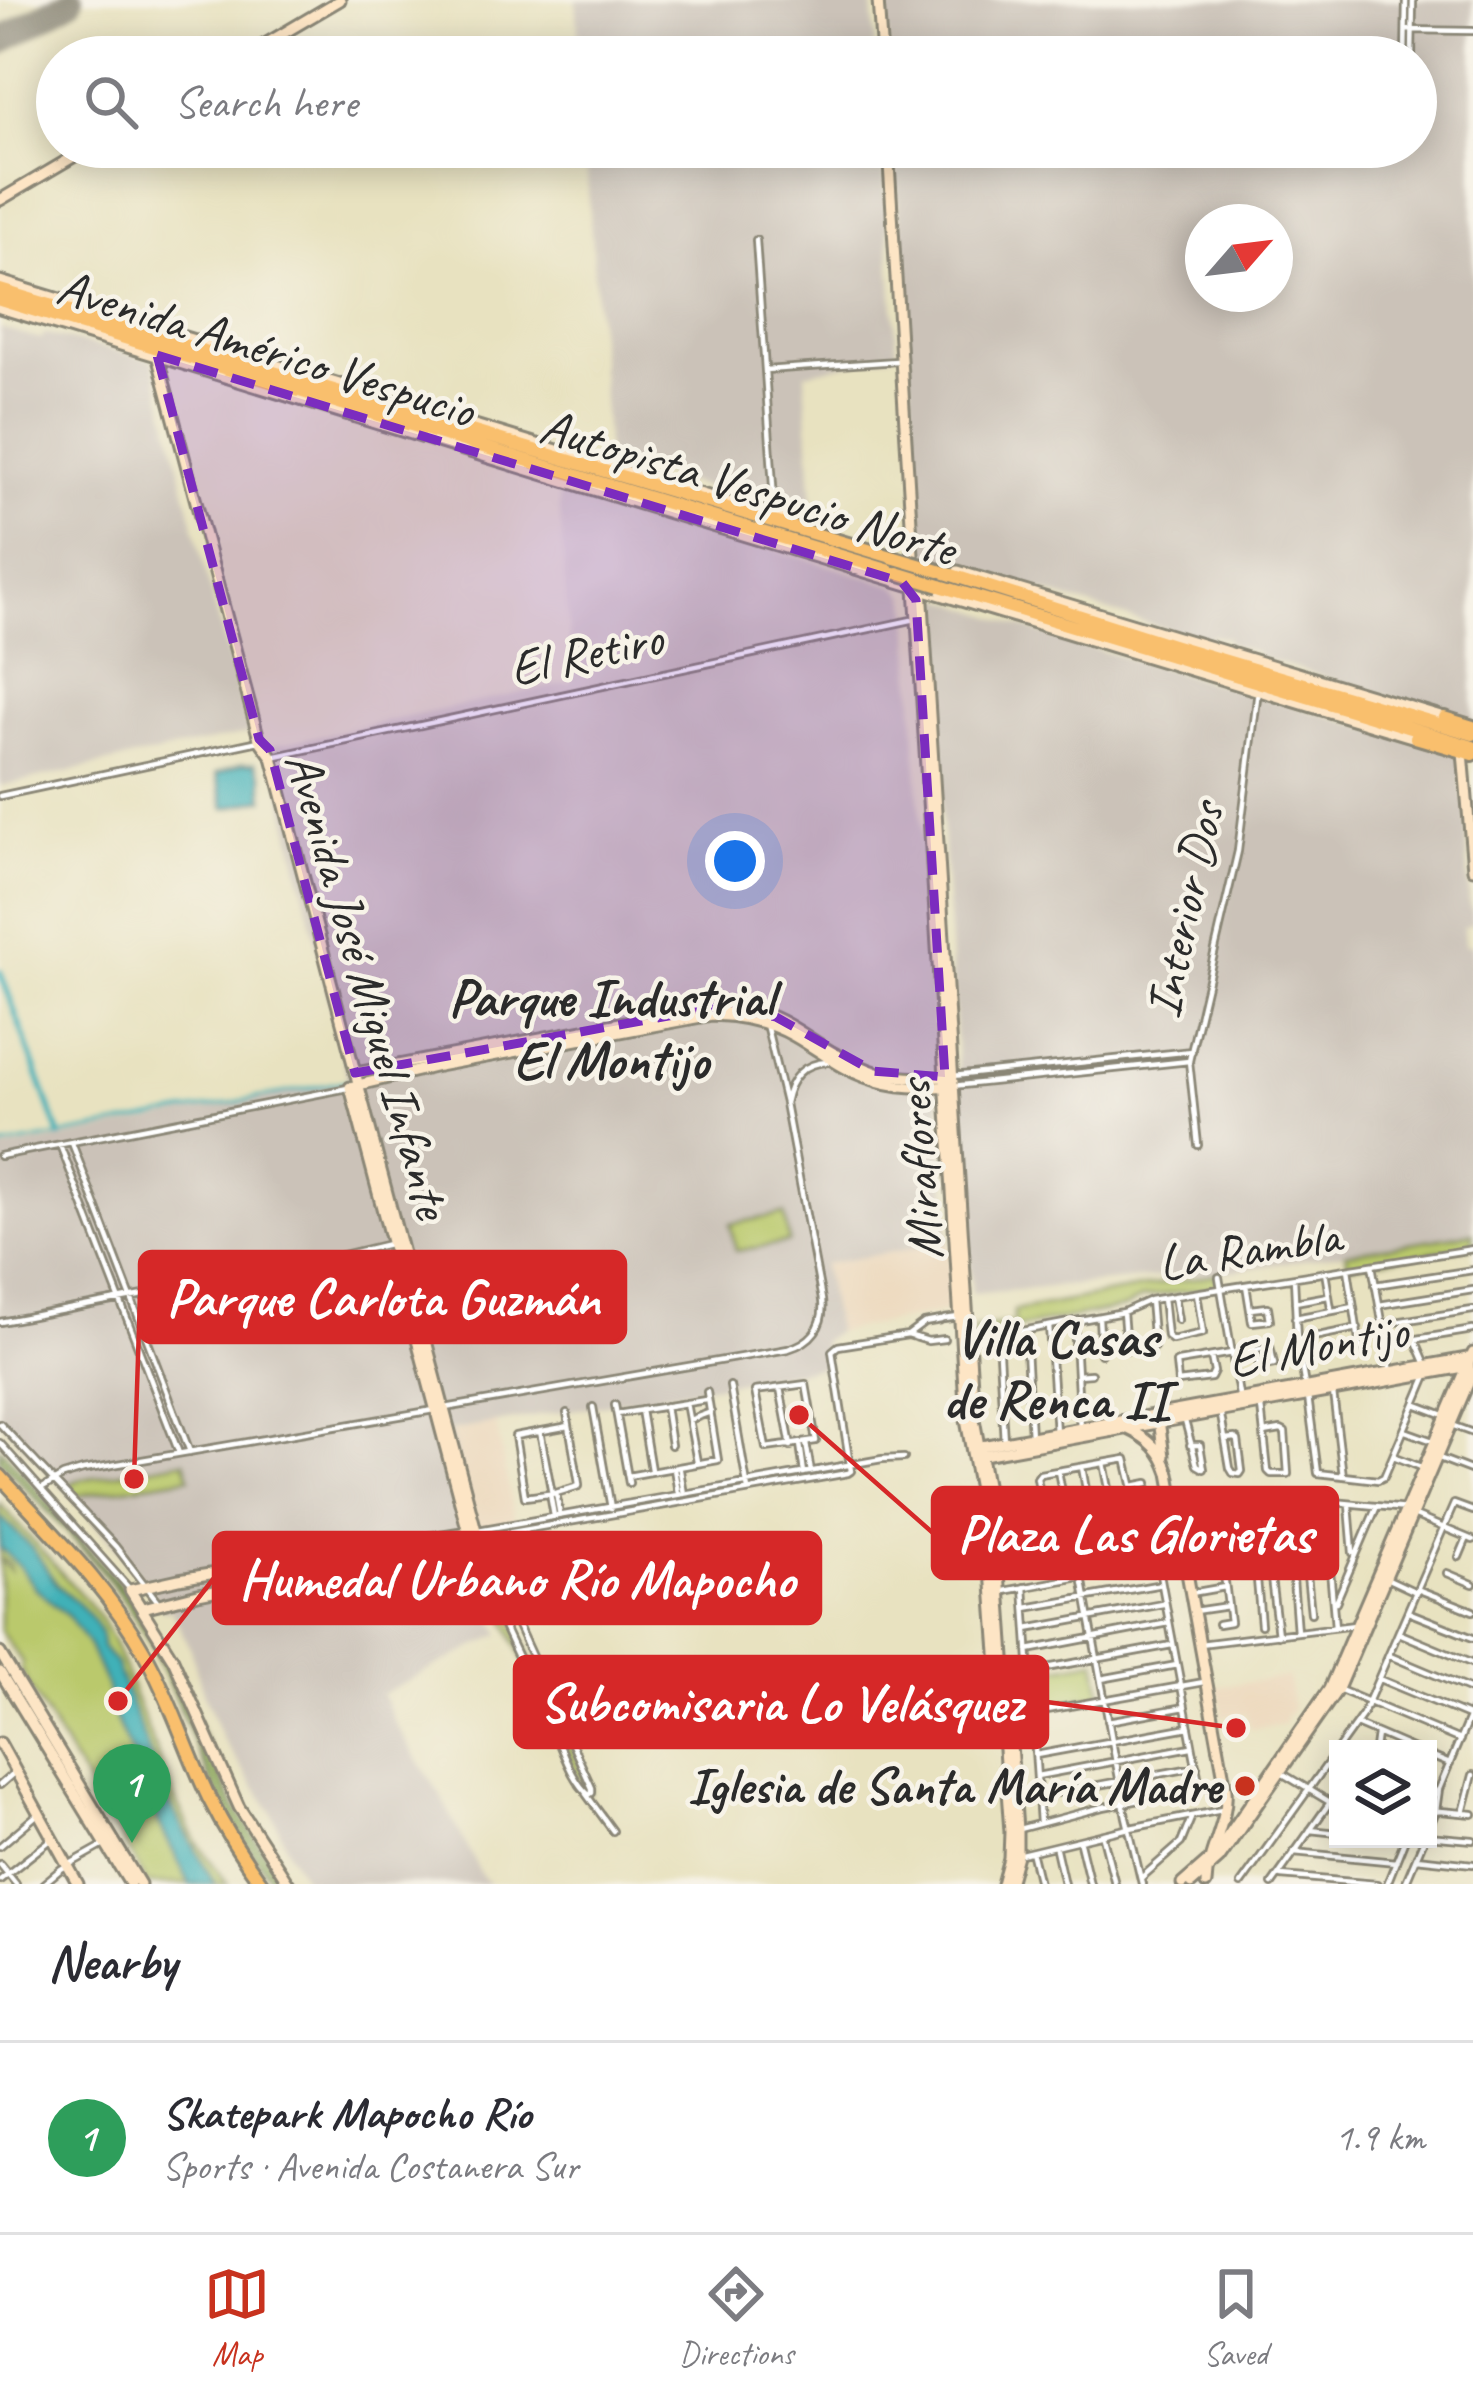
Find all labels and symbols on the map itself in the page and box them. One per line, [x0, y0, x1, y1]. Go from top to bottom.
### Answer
north arrow [1185, 204, 1293, 312]
street label: Avenida Américo Vespucio [50, 254, 485, 443]
street label: Autopista Vespucio Norte [533, 393, 966, 582]
street label: El Retiro [504, 605, 671, 700]
street label: Avenida José Miguel Infante [271, 745, 466, 1229]
street label: Interior Dos [1130, 793, 1239, 1023]
your location [705, 831, 765, 891]
district label: Parque Industrial El Montijo [448, 964, 783, 1094]
street label: Miraflores [881, 1074, 957, 1262]
street label: La Rambla [1154, 1202, 1348, 1295]
callout: Parque Carlota Guzmán [140, 1252, 625, 1342]
text: Parque Carlota Guzmán [167, 1264, 602, 1332]
street label: El Montijo [1224, 1297, 1415, 1392]
district label: Villa Casas de Renca II [943, 1304, 1180, 1434]
callout: Plaza Las Glorietas [933, 1488, 1337, 1578]
text: Plaza Las Glorietas [958, 1500, 1317, 1568]
callout: Humedal Urbano Río Mapocho [214, 1533, 820, 1623]
text: Humedal Urbano Río Mapocho [239, 1545, 798, 1613]
callout: Subcomisaria Lo Velásquez [515, 1657, 1047, 1747]
text: Subcomisaria Lo Velásquez [539, 1669, 1027, 1737]
pin: 1 [93, 1744, 171, 1843]
place label: Iglesia de Santa María Madre [687, 1754, 1225, 1818]
marker: Iglesia de Santa María Madre [1232, 1773, 1258, 1799]

